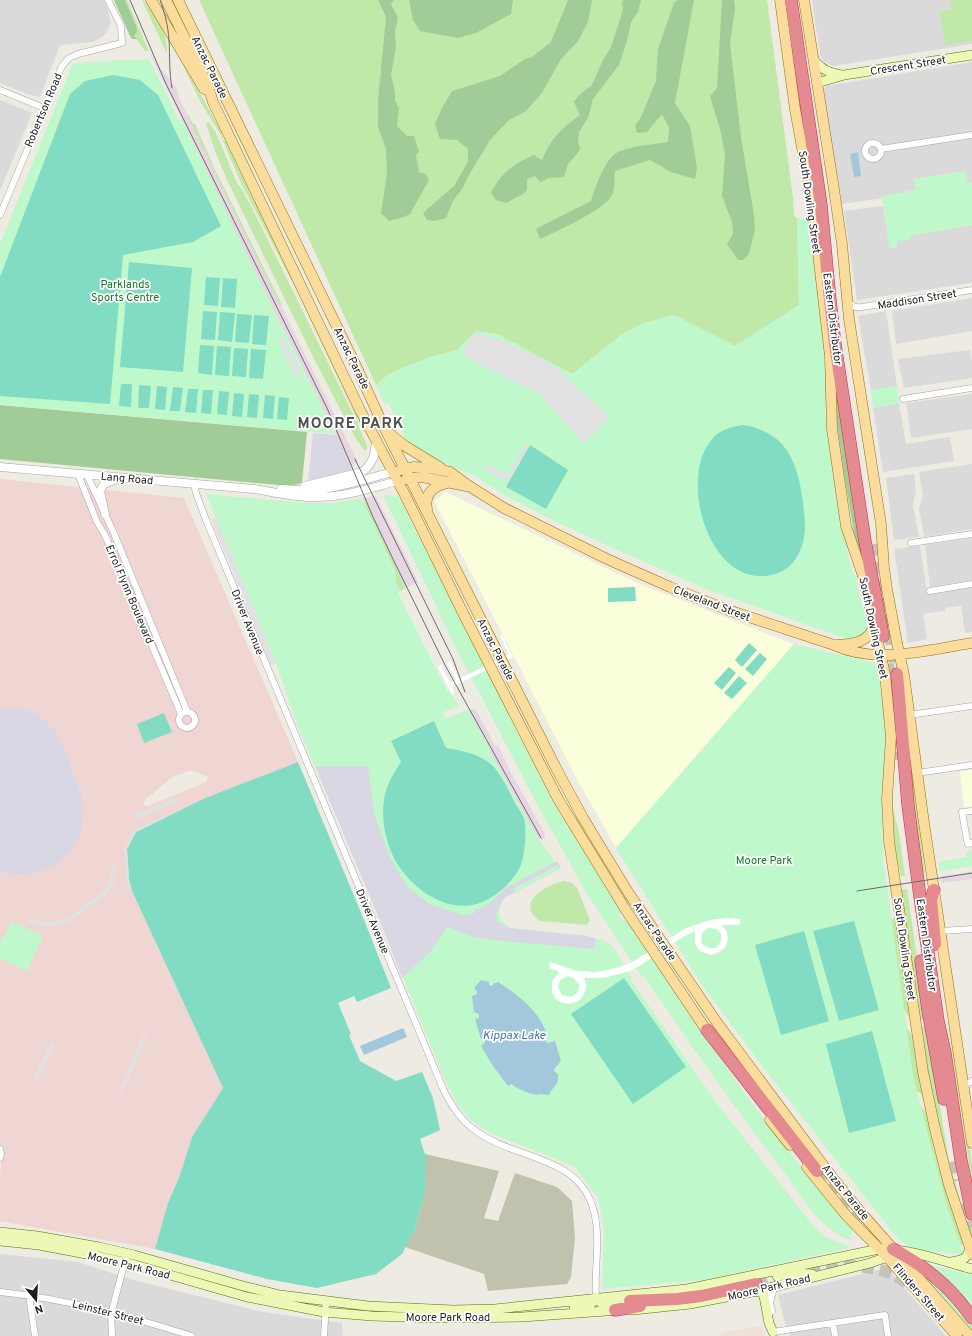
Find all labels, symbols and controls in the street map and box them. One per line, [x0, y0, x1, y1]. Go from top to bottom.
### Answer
street label: Anzac Parade [188, 34, 230, 101]
street label: Crescent Street [869, 53, 947, 79]
street label: Robertson Road [22, 71, 66, 150]
street label: South Dowling Street [795, 150, 823, 255]
street label: Eastern Distributor [819, 272, 845, 367]
park label: Parklands Sports Centre [91, 278, 159, 305]
street label: Maddison Street [877, 287, 958, 313]
street label: Anzac Parade [330, 325, 372, 392]
district label: MOORE PARK [298, 415, 404, 434]
street label: Lang Road [100, 470, 154, 488]
street label: Errol Flynn Boulevard [102, 543, 156, 646]
street label: South Dowling Street [855, 576, 891, 680]
street label: Cleveland Street [671, 583, 752, 625]
street label: Driver Avenue [228, 588, 267, 657]
street label: Anzac Parade [473, 616, 517, 683]
park label: Moore Park [736, 854, 792, 868]
street label: Driver Avenue [352, 887, 392, 956]
street label: South Dowling Street [890, 897, 918, 1002]
street label: Eastern Distributor [913, 898, 940, 993]
street label: Anzac Parade [629, 899, 679, 964]
water label: Kippax Lake [482, 1028, 546, 1044]
street label: Anzac Parade [818, 1162, 872, 1224]
street label: Moore Park Road [86, 1249, 171, 1283]
street label: Flinders Street [889, 1261, 947, 1325]
street label: Moore Park Road [726, 1272, 812, 1304]
north arrow [16, 1280, 56, 1320]
street label: Leinster Street [70, 1297, 145, 1329]
text: N [33, 1301, 45, 1316]
street label: Moore Park Road [406, 1311, 490, 1325]

